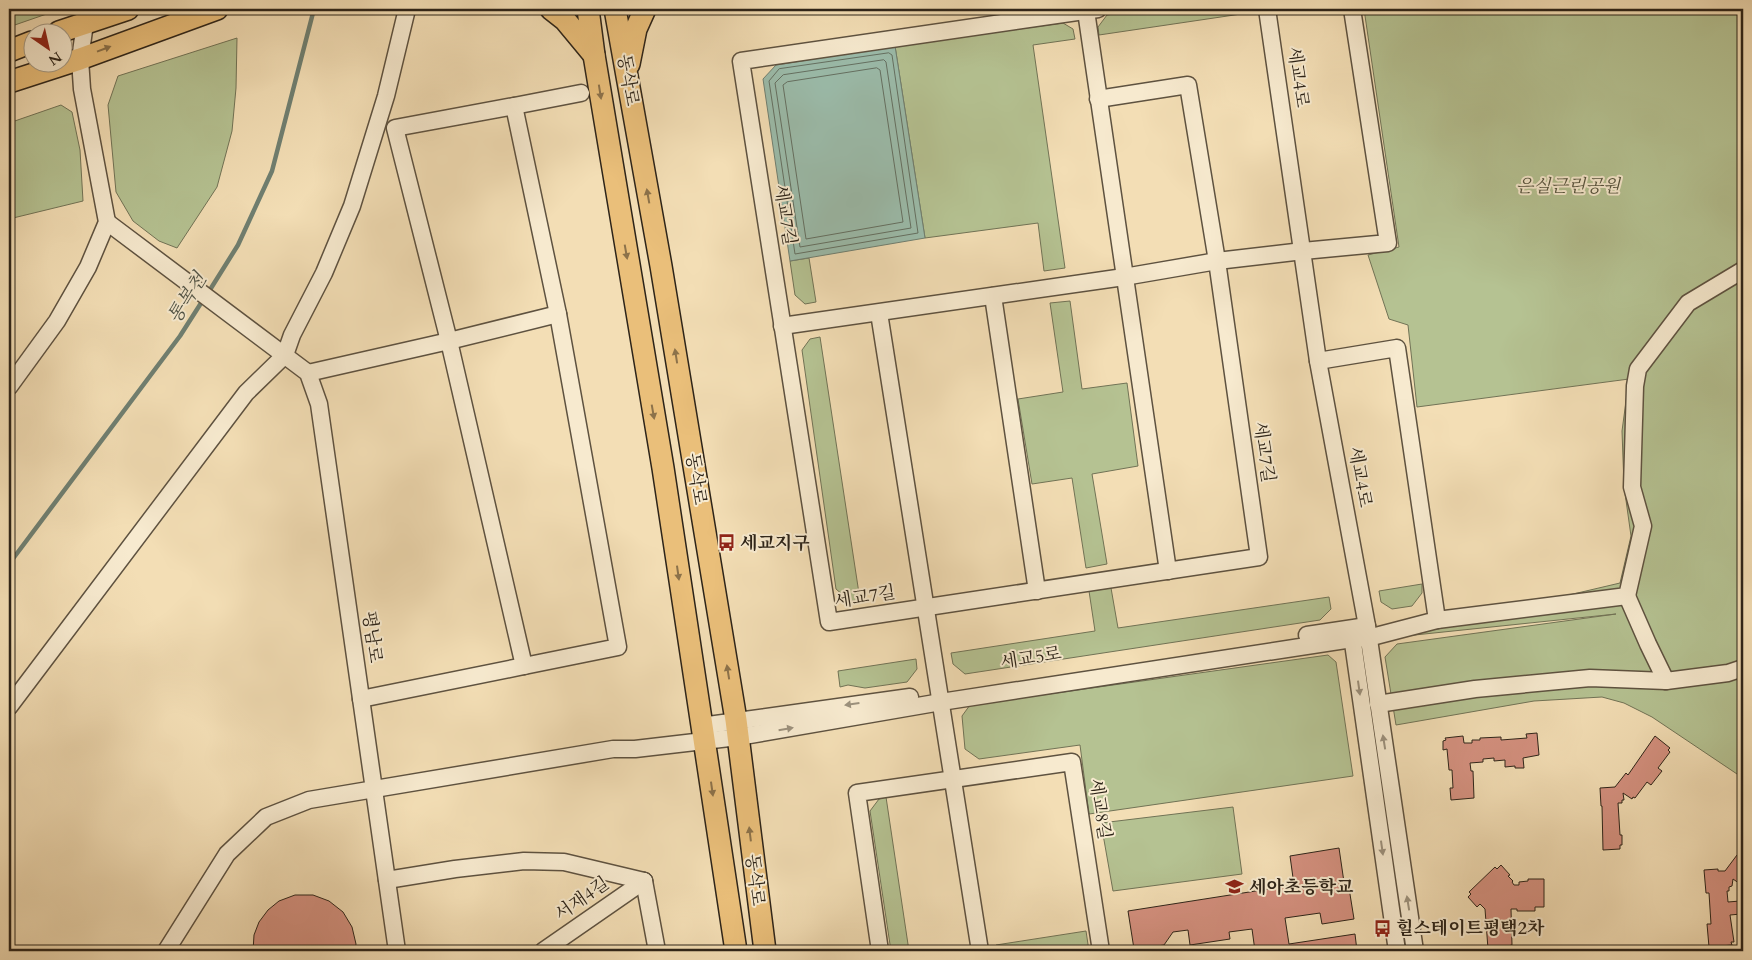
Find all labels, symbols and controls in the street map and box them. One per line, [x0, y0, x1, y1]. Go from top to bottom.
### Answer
north arrow [22, 22, 72, 72]
one-way arrow [97, 45, 112, 52]
street label: 세교4로 [1281, 45, 1315, 109]
text: N [45, 47, 65, 70]
street label: 동삭로 [611, 52, 645, 108]
one-way arrow [596, 84, 604, 100]
park label: 은실근린공원 [1516, 174, 1622, 199]
street label: 세교7길 [768, 183, 802, 247]
one-way arrow [644, 188, 652, 204]
one-way arrow [622, 244, 630, 260]
water label: 통복천 [161, 266, 213, 328]
one-way arrow [671, 348, 679, 364]
one-way arrow [649, 405, 657, 421]
street label: 세교7길 [1247, 420, 1281, 484]
street label: 세교4로 [1342, 445, 1378, 509]
street label: 동삭로 [680, 451, 712, 507]
place label: 세교지구 [740, 531, 810, 556]
bus stop icon: 세교지구 [716, 533, 736, 553]
one-way arrow [674, 565, 682, 581]
street label: 세교7길 [833, 580, 897, 614]
street label: 평남로 [356, 609, 388, 665]
street label: 세교5로 [999, 641, 1063, 675]
one-way arrow [724, 664, 732, 680]
one-way arrow [1355, 680, 1363, 696]
one-way arrow [844, 701, 860, 709]
one-way arrow [778, 724, 794, 732]
one-way arrow [1380, 734, 1388, 750]
street label: 세교8길 [1083, 777, 1117, 841]
one-way arrow [708, 781, 716, 797]
one-way arrow [745, 825, 753, 841]
one-way arrow [1378, 841, 1386, 857]
street label: 동삭로 [739, 853, 771, 907]
street label: 서재4길 [550, 871, 614, 927]
place label: 세아초등학교 [1249, 875, 1354, 900]
school or university icon: 세아초등학교 [1225, 877, 1245, 897]
one-way arrow [1404, 895, 1412, 911]
place label: 힐스테이트평택2차 [1396, 916, 1545, 941]
bus stop icon: 힐스테이트평택2차 [1372, 918, 1392, 938]

